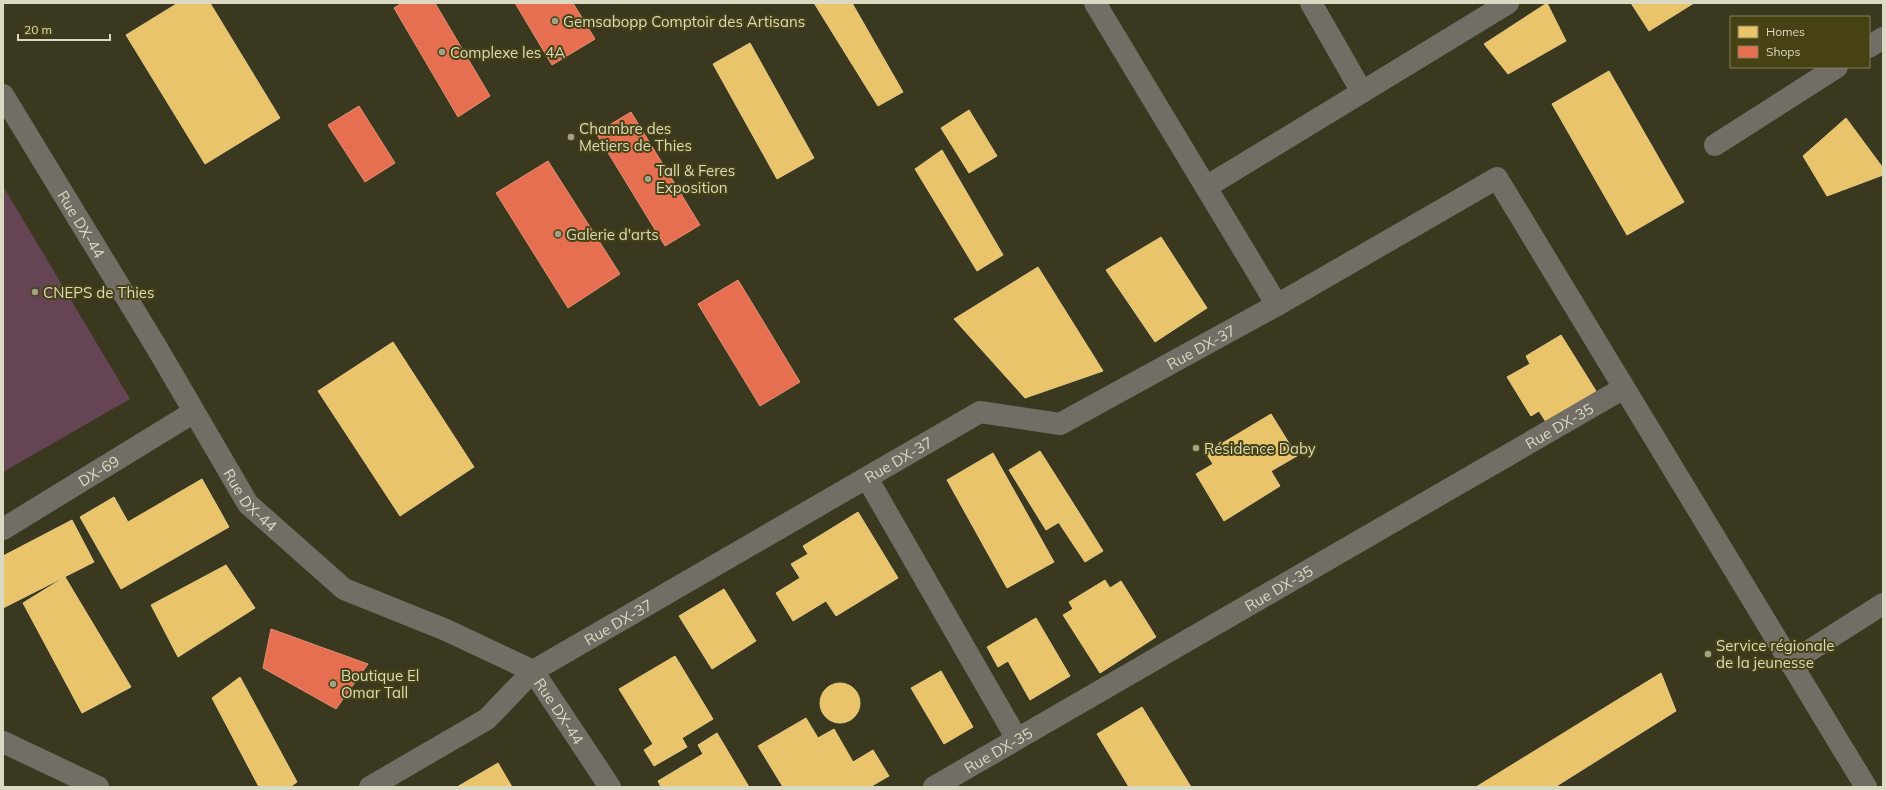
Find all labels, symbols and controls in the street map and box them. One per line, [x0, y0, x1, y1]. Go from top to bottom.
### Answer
place label: Gemsabopp Comptoir des Artisans [563, 12, 805, 31]
scale bar [18, 16, 110, 42]
marker: Gemsabopp Comptoir des Artisans [550, 16, 560, 26]
legend [1730, 16, 1870, 68]
text: 20 m [24, 22, 52, 37]
text: Homes [1766, 24, 1805, 39]
place label: Complexe les 4A [450, 43, 565, 62]
text: Shops [1766, 44, 1801, 59]
marker: Complexe les 4A [437, 47, 447, 57]
place label: Chambre des Metiers de Thies [579, 119, 692, 155]
marker: Chambre des Metiers de Thies [566, 132, 576, 142]
place label: Tall & Feres Exposition [656, 161, 735, 197]
marker: Tall & Feres Exposition [643, 174, 653, 184]
street label: Rue DX-44 [54, 187, 109, 261]
place label: Galerie d'arts [566, 225, 659, 244]
marker: Galerie d'arts [553, 229, 563, 239]
place label: CNEPS de Thies [43, 283, 154, 302]
marker: CNEPS de Thies [30, 287, 40, 297]
street label: Rue DX-37 [1163, 320, 1239, 373]
street label: Rue DX-35 [1521, 398, 1597, 453]
street label: Rue DX-37 [861, 432, 936, 487]
place label: Résidence Daby [1204, 439, 1316, 458]
marker: Résidence Daby [1191, 443, 1201, 453]
street label: DX-69 [75, 451, 123, 490]
street label: Rue DX-44 [220, 465, 281, 535]
street label: Rue DX-35 [1241, 561, 1316, 615]
street label: Rue DX-37 [580, 595, 656, 649]
place label: Service régionale de la jeunesse [1716, 636, 1835, 672]
marker: Service régionale de la jeunesse [1703, 649, 1713, 659]
place label: Boutique El Omar Tall [341, 666, 419, 702]
street label: Rue DX-44 [531, 674, 588, 748]
marker: Boutique El Omar Tall [328, 679, 338, 689]
street label: Rue DX-35 [961, 723, 1036, 777]

